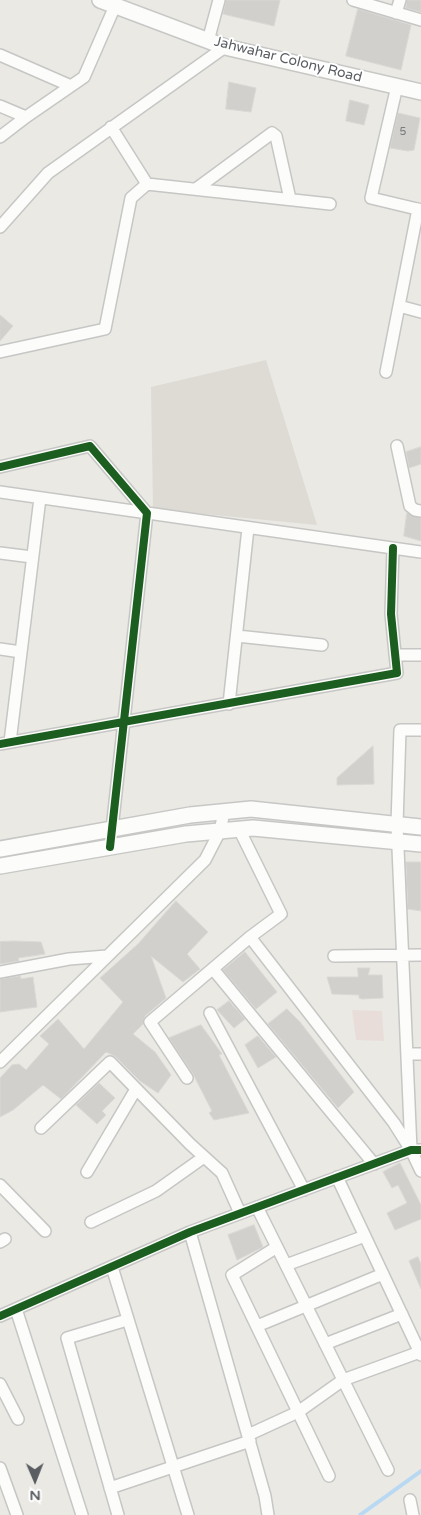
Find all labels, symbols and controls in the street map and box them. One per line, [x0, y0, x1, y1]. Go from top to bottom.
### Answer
street label: Jahwahar Colony Road [212, 33, 364, 87]
house number: 5 [400, 125, 406, 139]
north arrow [10, 1455, 60, 1505]
text: N [29, 1487, 41, 1504]

